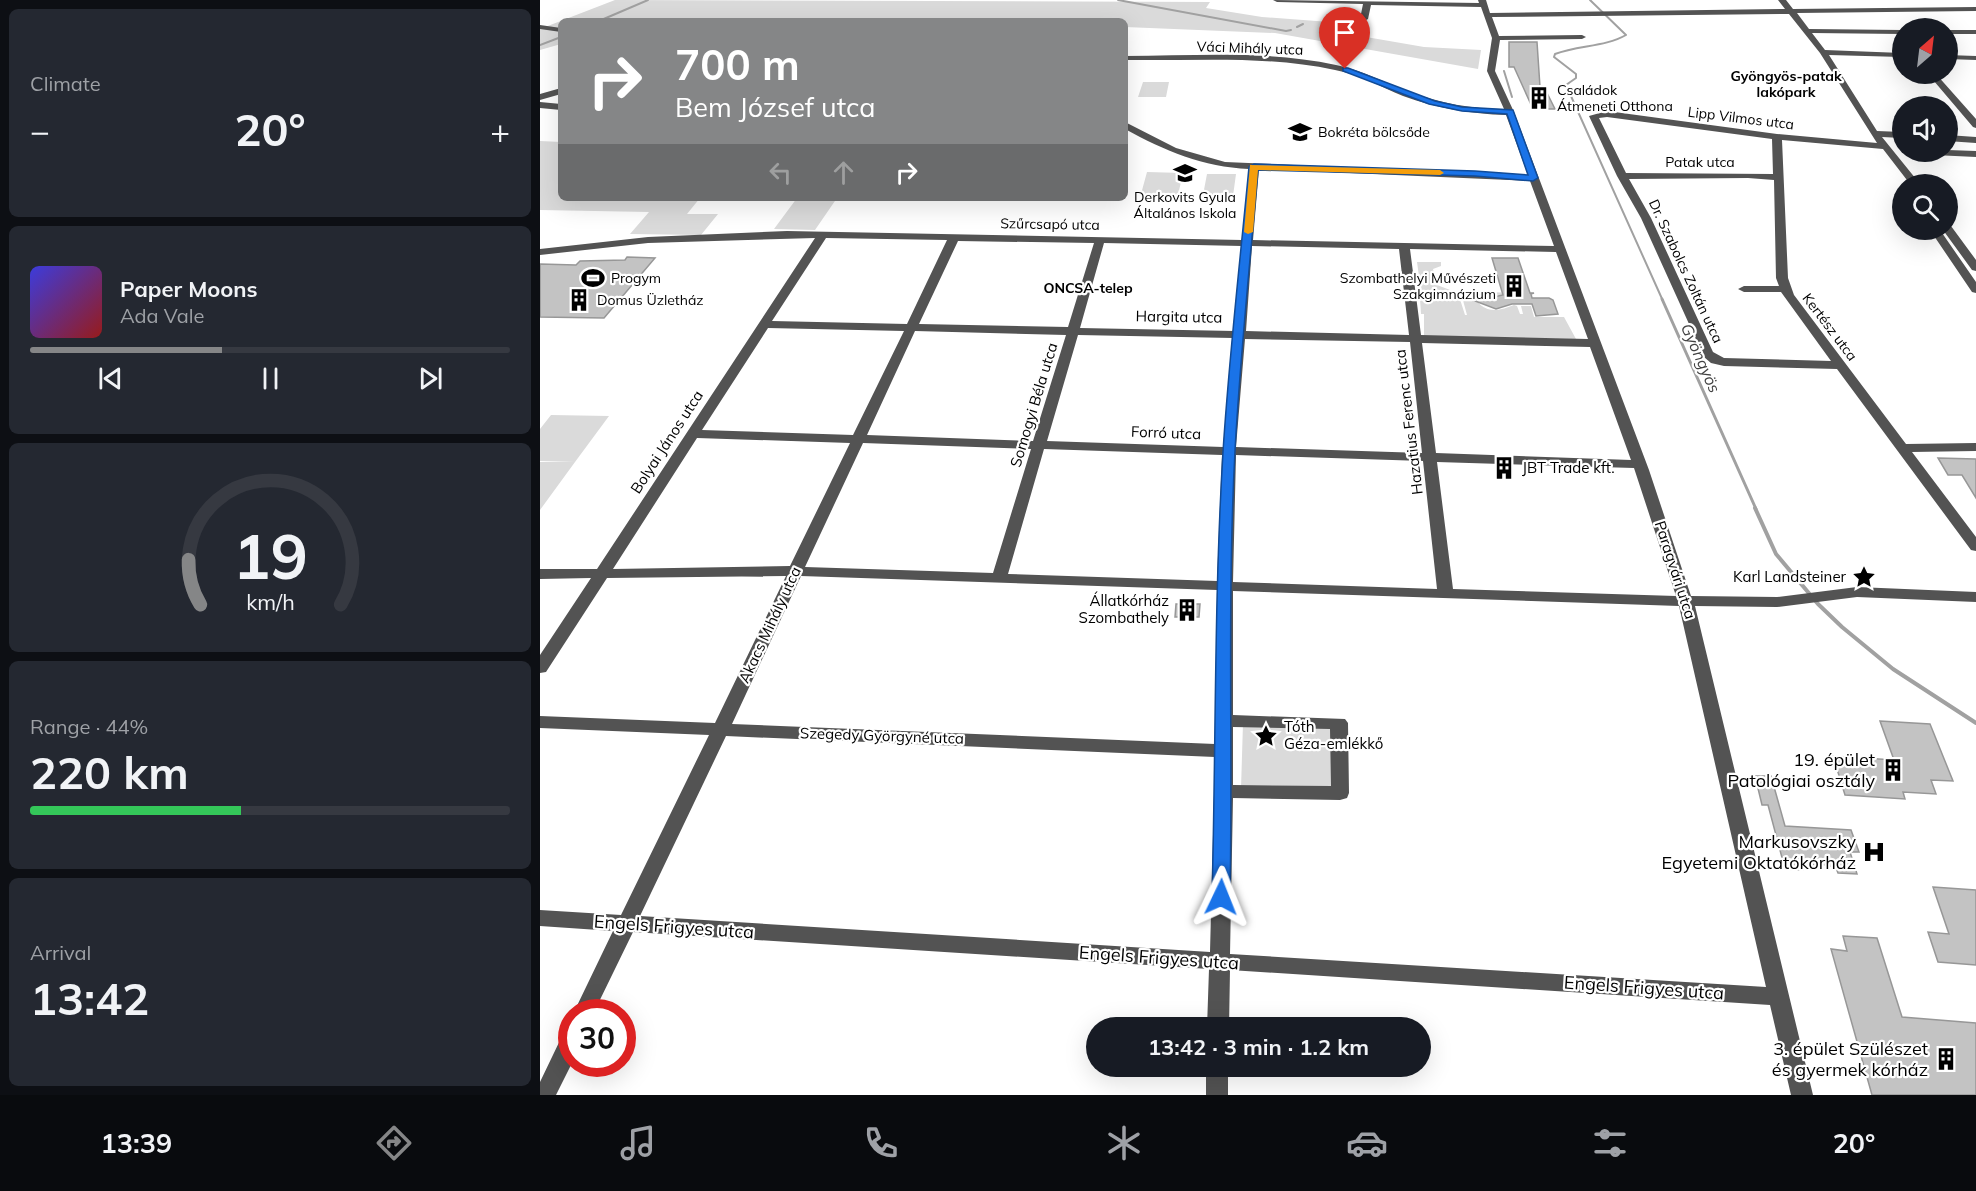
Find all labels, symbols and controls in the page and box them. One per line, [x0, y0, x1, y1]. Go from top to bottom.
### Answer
pin [1319, 7, 1370, 69]
icon: arrive [1328, 16, 1361, 49]
north arrow [1892, 18, 1958, 84]
map controls [1892, 18, 1958, 240]
street label: Váci Mihály utca [1196, 37, 1304, 59]
text: 700 m [675, 38, 800, 91]
icon: right [576, 42, 654, 120]
district label: Gyöngyös-patak lakópark [1730, 67, 1842, 101]
text: Climate [30, 71, 101, 96]
place label: Családok Átmeneti Otthona [1557, 81, 1673, 115]
building icon: Családok Átmeneti Otthona [1526, 85, 1552, 111]
text: Bem József utca [675, 90, 875, 124]
button: sound [1892, 96, 1958, 162]
text: 20° [234, 101, 306, 157]
street label: Lipp Vilmos utca [1687, 103, 1795, 133]
text: − [30, 110, 50, 151]
text: + [490, 110, 510, 151]
school or university icon: Bokréta bölcsőde [1287, 119, 1313, 145]
place label: Bokréta bölcsőde [1318, 123, 1430, 141]
street label: Patak utca [1665, 153, 1735, 171]
icon: left [764, 156, 797, 189]
icon: ahead [827, 156, 860, 189]
icon: right [890, 156, 923, 189]
school or university icon: Derkovits Gyula Általános Iskola [1172, 160, 1198, 186]
button: search [1892, 174, 1958, 240]
place label: Derkovits Gyula Általános Iskola [1134, 188, 1236, 222]
street label: Dr. Szabolcs Zoltán utca [1645, 196, 1727, 346]
street label: Szűrcsapó utca [1000, 214, 1100, 234]
sports icon: Progym [580, 265, 606, 291]
place label: Progym [611, 269, 661, 287]
place label: Szombathelyi Művészeti Szakgimnázium [1340, 269, 1496, 303]
building icon: Szombathelyi Művészeti Szakgimnázium [1501, 273, 1527, 299]
text: Paper Moons [120, 275, 258, 303]
district label: ONCSA-telep [1043, 279, 1133, 297]
building icon: Domus Üzletház [566, 287, 592, 313]
street label: Kertész utca [1799, 290, 1861, 364]
place label: Domus Üzletház [597, 291, 704, 309]
text: Ada Vale [120, 303, 204, 328]
street label: Hargita utca [1135, 306, 1223, 327]
water label: Gyöngyös [1677, 320, 1725, 396]
street label: Somogyi Béla utca [1006, 340, 1061, 469]
street label: Hazatius Ferenc utca [1390, 348, 1427, 496]
icon: previous [94, 362, 127, 395]
icon: pause [254, 362, 287, 395]
icon: next [414, 362, 447, 395]
street label: Bolyai János utca [626, 386, 707, 497]
street label: Forró utca [1131, 422, 1201, 443]
building icon: JBT Trade kft. [1491, 455, 1517, 481]
place label: JBT Trade kft. [1522, 458, 1615, 477]
text: 19 [233, 516, 307, 595]
street label: Paragvári utca [1651, 518, 1700, 621]
street label: Akacs Mihály utca [734, 564, 805, 686]
place icon: Karl Landsteiner [1851, 564, 1877, 590]
place label: Karl Landsteiner [1733, 567, 1847, 586]
text: km/h [246, 588, 294, 615]
place label: Állatkórház Szombathely [1079, 591, 1169, 627]
building icon: Állatkórház Szombathely [1174, 597, 1200, 623]
text: Range · 44% [30, 714, 148, 739]
place label: Tóth Géza-emlékkő [1284, 717, 1383, 753]
street label: Szegedy Györgyné utca [800, 723, 964, 748]
place icon: Tóth Géza-emlékkő [1253, 723, 1279, 749]
text: 220 km [30, 744, 189, 800]
place label: 19. épület Patológiai osztály [1728, 748, 1875, 792]
building icon: 19. épület Patológiai osztály [1880, 757, 1906, 783]
place label: Markusovszky Egyetemi Oktatókórház [1662, 830, 1856, 874]
hospital icon: Markusovszky Egyetemi Oktatókórház [1861, 839, 1887, 865]
position arrow [1189, 865, 1253, 929]
street label: Engels Frigyes utca [593, 909, 755, 944]
text: Arrival [30, 940, 91, 965]
street label: Engels Frigyes utca [1078, 940, 1240, 975]
text: 13:42 [30, 970, 149, 1026]
street label: Engels Frigyes utca [1563, 970, 1725, 1005]
speed limit sign: 30 [558, 999, 636, 1077]
text: 13:42 · 3 min · 1.2 km [1148, 1033, 1369, 1061]
place label: 3. épület Szülészet és gyermek kórház [1772, 1037, 1928, 1081]
building icon: 3. épület Szülészet és gyermek kórház [1933, 1046, 1959, 1072]
icon: directions [373, 1122, 415, 1164]
icon: music [617, 1122, 659, 1164]
icon: phone [860, 1122, 902, 1164]
icon: climate [1103, 1122, 1145, 1164]
icon: car [1346, 1122, 1388, 1164]
icon: filters [1589, 1122, 1631, 1164]
text: 13:39 [101, 1126, 172, 1160]
text: 20° [1833, 1126, 1875, 1160]

